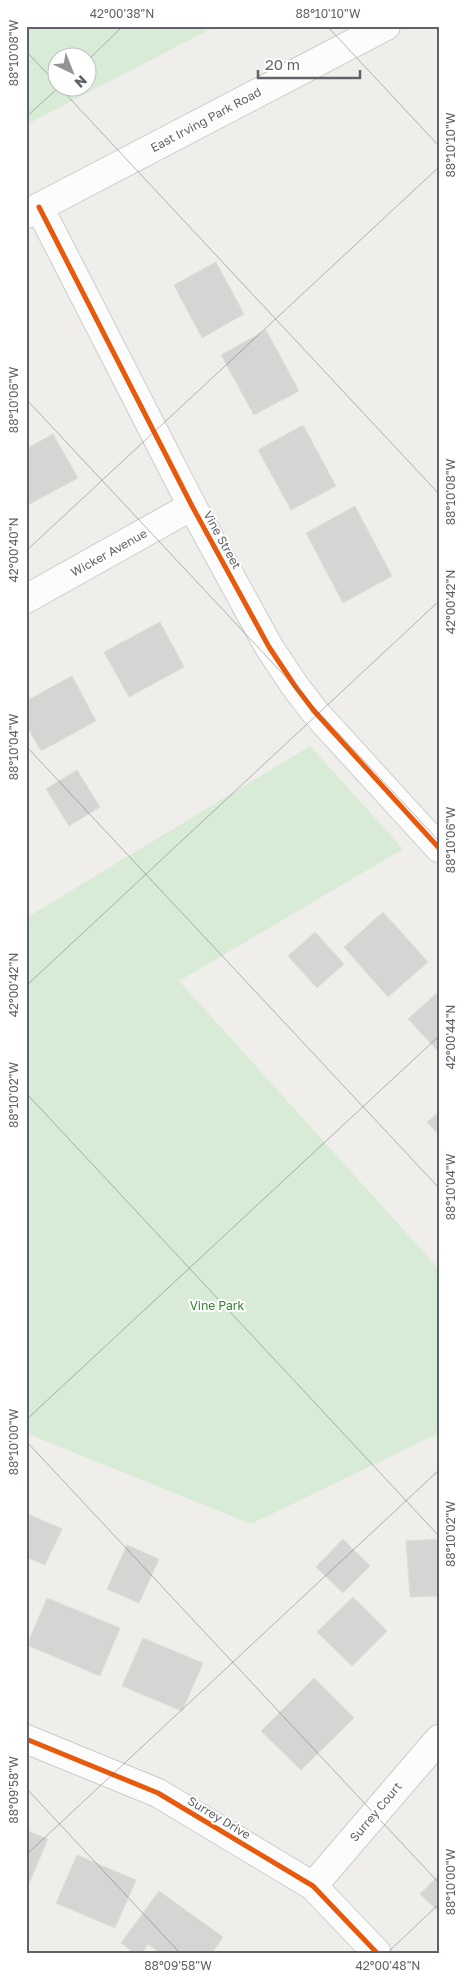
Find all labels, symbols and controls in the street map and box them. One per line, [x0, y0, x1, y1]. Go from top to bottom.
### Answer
text: 42°00'38"N [90, 6, 154, 21]
text: 88°10'10"W [296, 6, 361, 21]
text: 88°10'08"W [6, 19, 21, 86]
north arrow [48, 48, 98, 98]
scale bar [258, 48, 360, 80]
text: 20 m [265, 55, 300, 73]
text: N [72, 72, 91, 92]
street label: East Irving Park Road [148, 84, 264, 155]
text: 88°10'10"W [443, 112, 458, 177]
text: 88°10'06"W [6, 366, 21, 433]
text: 88°10'08"W [443, 458, 458, 525]
street label: Vine Street [200, 508, 245, 572]
text: 42°00'40"N [6, 517, 21, 583]
street label: Wicker Avenue [68, 525, 150, 580]
text: 42°00'42"N [443, 570, 458, 634]
text: 88°10'04"W [6, 713, 21, 780]
text: 88°10'06"W [443, 806, 458, 873]
text: 42°00'42"N [6, 953, 21, 1017]
text: 42°00'44"N [443, 1005, 458, 1069]
text: 88°10'02"W [6, 1061, 21, 1128]
text: 88°10'04"W [443, 1153, 458, 1220]
park label: Vine Park [190, 1298, 245, 1313]
text: 88°10'00"W [6, 1408, 21, 1475]
text: 88°10'02"W [443, 1500, 458, 1567]
text: 88°09'58"W [6, 1756, 21, 1824]
street label: Surrey Court [346, 1779, 405, 1844]
street label: Surrey Drive [185, 1793, 253, 1842]
text: 88°10'00"W [443, 1848, 458, 1915]
text: 88°09'58"W [144, 1958, 212, 1973]
text: 42°00'48"N [356, 1958, 420, 1973]

